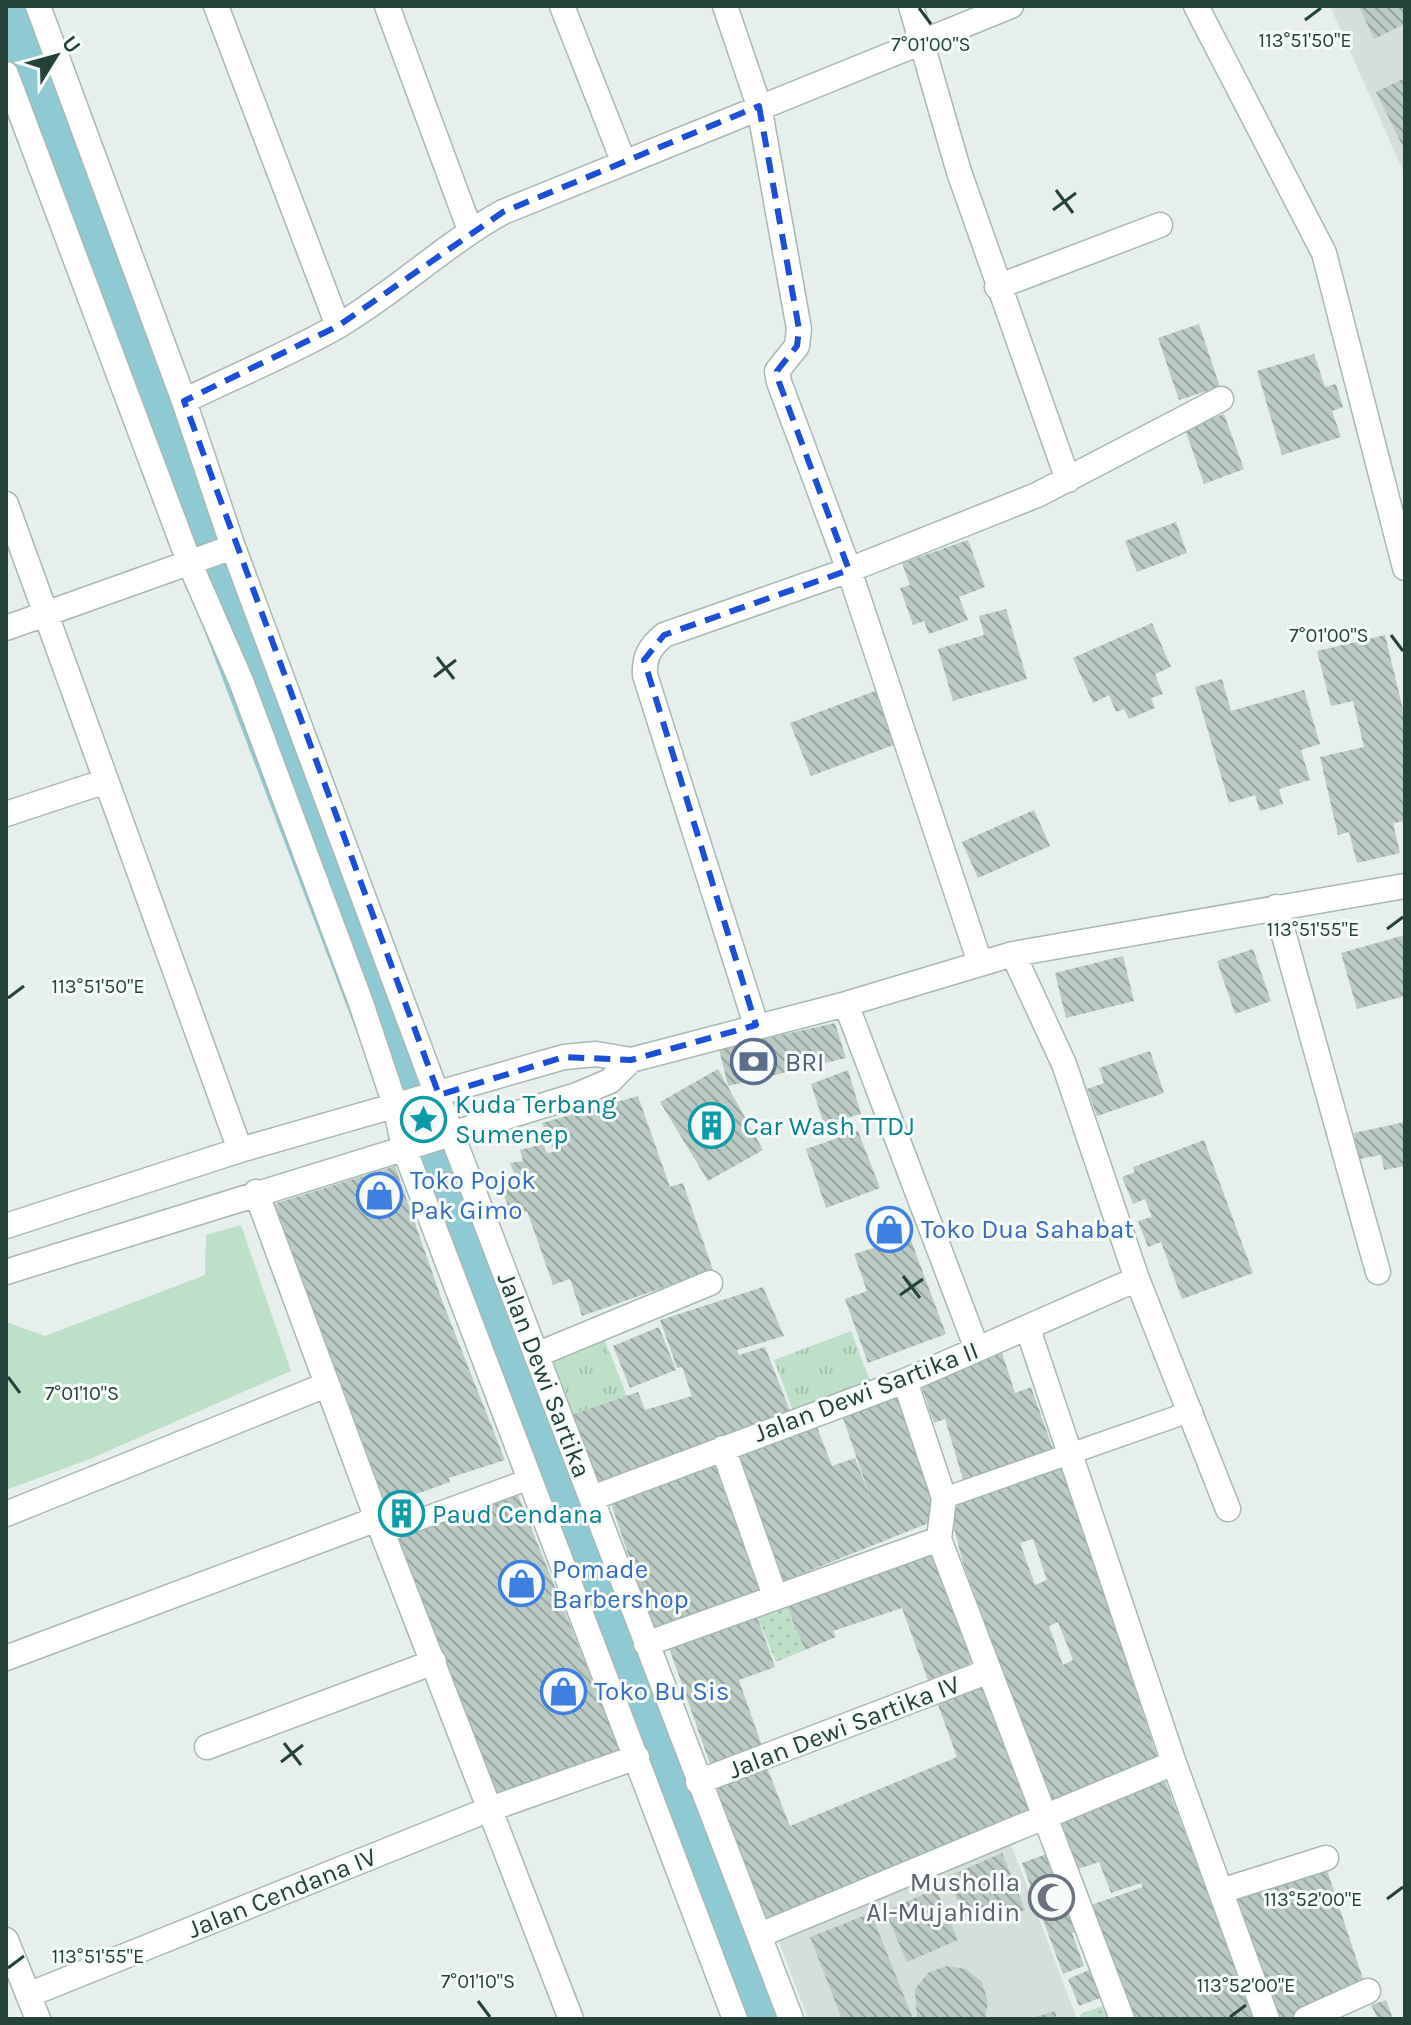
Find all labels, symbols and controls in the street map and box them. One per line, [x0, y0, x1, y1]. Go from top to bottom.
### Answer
north arrow [16, 16, 96, 96]
text: 113°51'50"E [1259, 29, 1351, 52]
text: U [56, 31, 86, 58]
text: 7°01'00"S [891, 33, 971, 56]
text: 7°01'00"S [1289, 624, 1369, 647]
text: 113°51'55"E [1267, 918, 1359, 941]
text: 113°51'50"E [52, 975, 144, 998]
bank icon: BRI [730, 1038, 778, 1086]
place label: BRI [785, 1047, 824, 1078]
place label: Kuda Terbang Sumenep [455, 1089, 617, 1150]
place icon: Kuda Terbang Sumenep [400, 1095, 448, 1143]
building icon: Car Wash TTDJ [688, 1102, 736, 1150]
place label: Car Wash TTDJ [743, 1111, 915, 1142]
place label: Toko Pojok Pak Gimo [410, 1165, 536, 1226]
shop icon: Toko Pojok Pak Gimo [355, 1171, 403, 1219]
shop icon: Toko Dua Sahabat [866, 1205, 914, 1253]
place label: Toko Dua Sahabat [921, 1214, 1134, 1245]
street label: Jalan Dewi Sartika [491, 1268, 597, 1482]
street label: Jalan Dewi Sartika II [749, 1335, 983, 1449]
text: 7°01'10"S [45, 1382, 119, 1405]
building icon: Paud Cendana [377, 1490, 425, 1538]
place label: Paud Cendana [432, 1499, 603, 1530]
place label: Pomade Barbershop [552, 1554, 689, 1615]
shop icon: Pomade Barbershop [497, 1560, 545, 1608]
shop icon: Toko Bu Sis [539, 1667, 587, 1715]
street label: Jalan Dewi Sartika IV [724, 1668, 965, 1785]
place label: Toko Bu Sis [594, 1676, 729, 1707]
street label: Jalan Cendana IV [183, 1841, 381, 1945]
place label: Musholla Al-Mujahidin [866, 1867, 1020, 1928]
mosque icon: Musholla Al-Mujahidin [1027, 1873, 1075, 1921]
text: 113°52'00"E [1264, 1888, 1362, 1911]
text: 113°51'55"E [52, 1945, 144, 1968]
text: 7°01'10"S [441, 1970, 515, 1993]
text: 113°52'00"E [1197, 1974, 1295, 1997]

